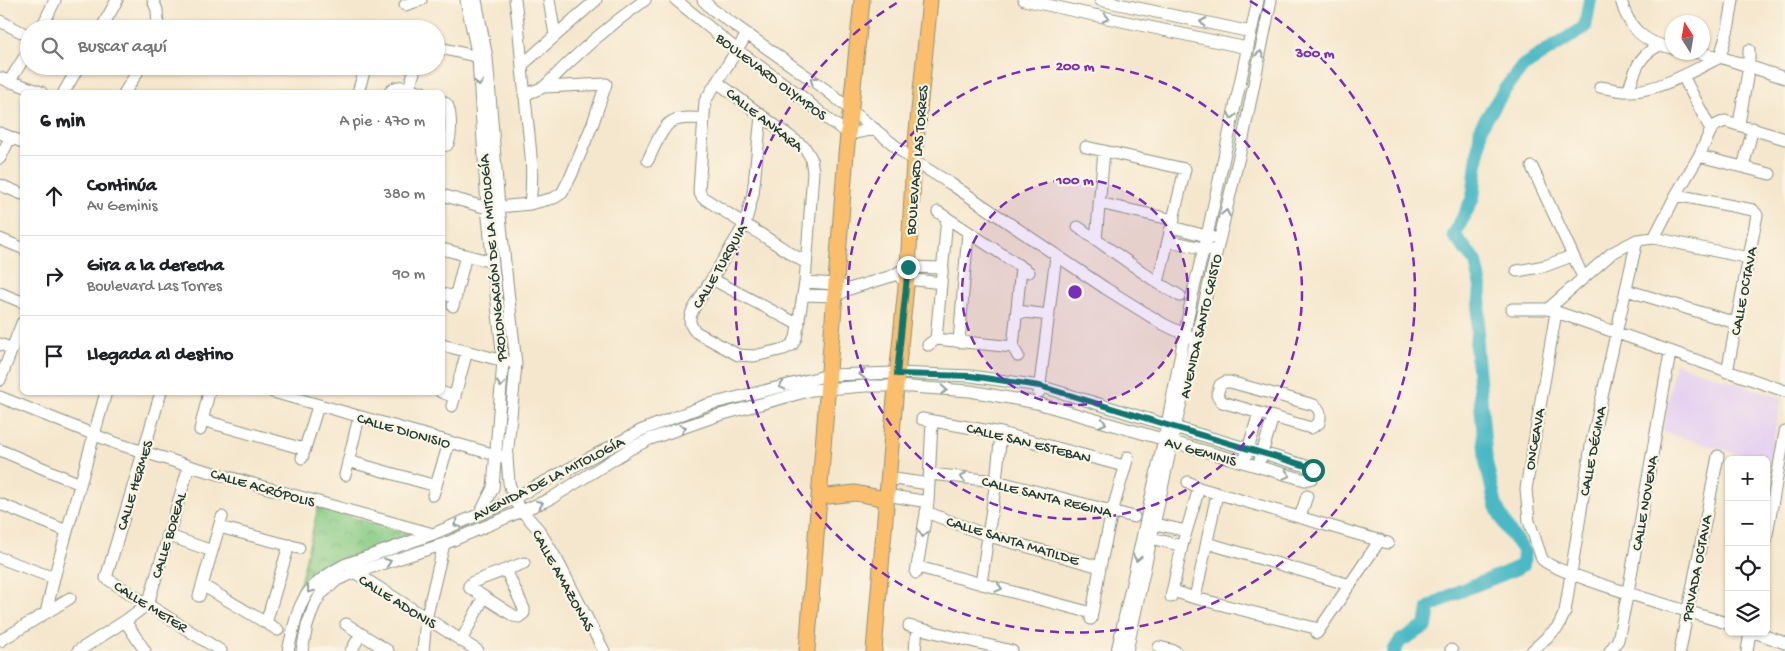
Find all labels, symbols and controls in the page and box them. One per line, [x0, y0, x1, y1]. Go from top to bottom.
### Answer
one-way arrow [1102, 12, 1110, 22]
north arrow [1665, 15, 1710, 60]
one-way arrow [1198, 17, 1207, 28]
search box [20, 20, 445, 75]
street label: BOULEVARD OLYMPOS [711, 29, 830, 125]
icon: search [38, 34, 66, 62]
text: Buscar aquí [78, 36, 167, 59]
text: 300 m [1294, 45, 1335, 63]
one-way arrow [1254, 50, 1265, 58]
text: 200 m [1056, 58, 1095, 76]
one-way arrow [809, 77, 819, 86]
one-way arrow [473, 79, 484, 87]
street label: CALLE ANKARA [721, 85, 807, 157]
street label: BOULEVARD LAS TORRES [902, 85, 934, 237]
text: 6 min [40, 110, 85, 135]
one-way arrow [1228, 112, 1238, 120]
text: A pie · 470 m [339, 113, 425, 132]
street label: PROLONGACIÓN DE LA MITOLOGÍA [476, 152, 512, 363]
text: 100 m [1055, 172, 1094, 190]
text: Continúa [87, 175, 157, 198]
icon: ahead [40, 182, 68, 210]
text: 380 m [384, 186, 425, 205]
text: Av Geminis [87, 198, 157, 217]
one-way arrow [1220, 208, 1231, 217]
street label: CALLE TURQUIA [689, 221, 753, 312]
street label: CALLE OCTAVA [1728, 244, 1763, 337]
street label: AVENIDA SANTO CRISTO [1177, 253, 1227, 400]
text: Gira a la derecha [87, 255, 224, 278]
route end [897, 256, 920, 279]
icon: right [40, 262, 68, 290]
text: 90 m [393, 266, 425, 285]
text: Boulevard Las Torres [87, 278, 222, 297]
centre of rings [1066, 283, 1084, 301]
icon: arrive [40, 342, 68, 370]
text: Llegada al destino [87, 344, 233, 367]
one-way arrow [858, 369, 866, 379]
one-way arrow [496, 380, 507, 388]
one-way arrow [777, 380, 786, 391]
one-way arrow [941, 384, 949, 395]
street label: CALLE DÉCIMA [1576, 404, 1612, 498]
street label: ONCEAVA [1522, 406, 1550, 472]
street label: CALLE DIONISIO [355, 410, 452, 454]
one-way arrow [1098, 417, 1107, 427]
street label: CALLE SAN ESTEBAN [964, 420, 1093, 468]
one-way arrow [678, 424, 686, 434]
street label: AVENIDA DE LA MITOLOGÍA [470, 433, 629, 526]
street label: AV GEMINIS [1162, 434, 1238, 472]
street label: CALLE HERMES [114, 438, 158, 533]
street label: CALLE NOVENA [1629, 453, 1663, 552]
map controls [1725, 456, 1770, 636]
button: + [1725, 456, 1770, 501]
route start [1302, 459, 1325, 482]
street label: CALLE ACRÓPOLIS [208, 465, 317, 512]
one-way arrow [1282, 469, 1290, 479]
one-way arrow [959, 472, 967, 483]
street label: CALLE SANTA REGINA [980, 473, 1115, 523]
street label: CALLE BOREAL [148, 490, 192, 581]
one-way arrow [535, 499, 544, 510]
button: − [1725, 501, 1770, 546]
street label: PRIVADA OCTAVA [1679, 512, 1717, 624]
street label: CALLE SANTA MATILDE [944, 513, 1082, 571]
one-way arrow [453, 518, 462, 528]
street label: CALLE AMAZONAS [527, 527, 598, 635]
one-way arrow [918, 530, 928, 539]
button: locate [1725, 546, 1770, 591]
one-way arrow [1132, 554, 1143, 563]
one-way arrow [384, 558, 392, 568]
street label: CALLE ADONIS [354, 572, 439, 634]
street label: CALLE METER [110, 578, 191, 638]
one-way arrow [994, 583, 1002, 593]
one-way arrow [307, 584, 316, 594]
button: layers [1725, 591, 1770, 636]

